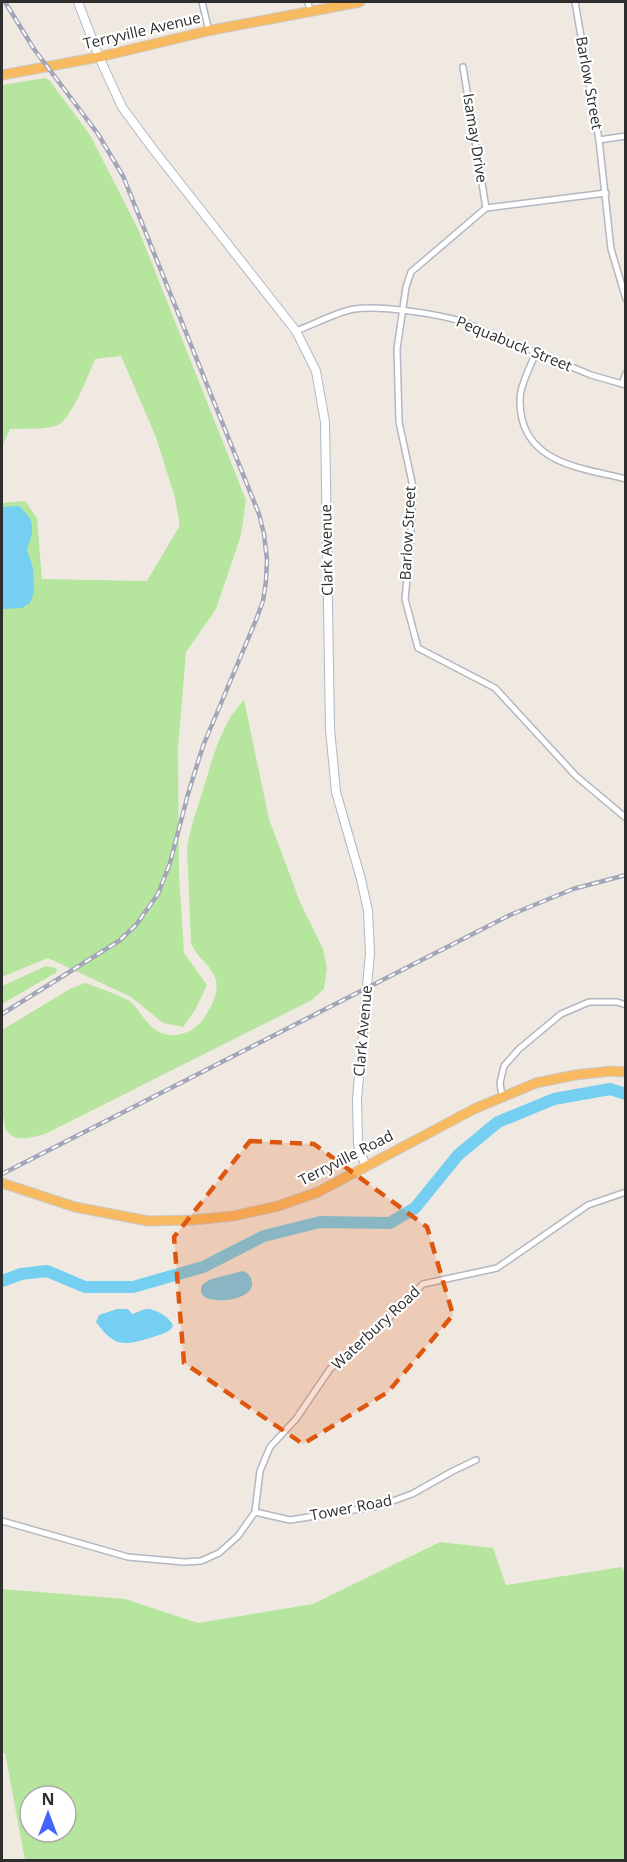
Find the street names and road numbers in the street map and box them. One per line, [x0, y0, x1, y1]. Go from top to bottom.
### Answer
street label: Terryville Avenue [81, 7, 202, 53]
street label: Barlow Street [572, 35, 608, 131]
street label: Isamay Drive [459, 92, 493, 184]
street label: Pequabuck Street [453, 311, 575, 375]
street label: Barlow Street [395, 485, 419, 581]
street label: Clark Avenue [315, 504, 337, 596]
street label: Clark Avenue [348, 984, 376, 1077]
street label: Terryville Road [295, 1125, 396, 1189]
street label: Waterbury Road [327, 1281, 424, 1373]
street label: Tower Road [308, 1489, 394, 1525]

